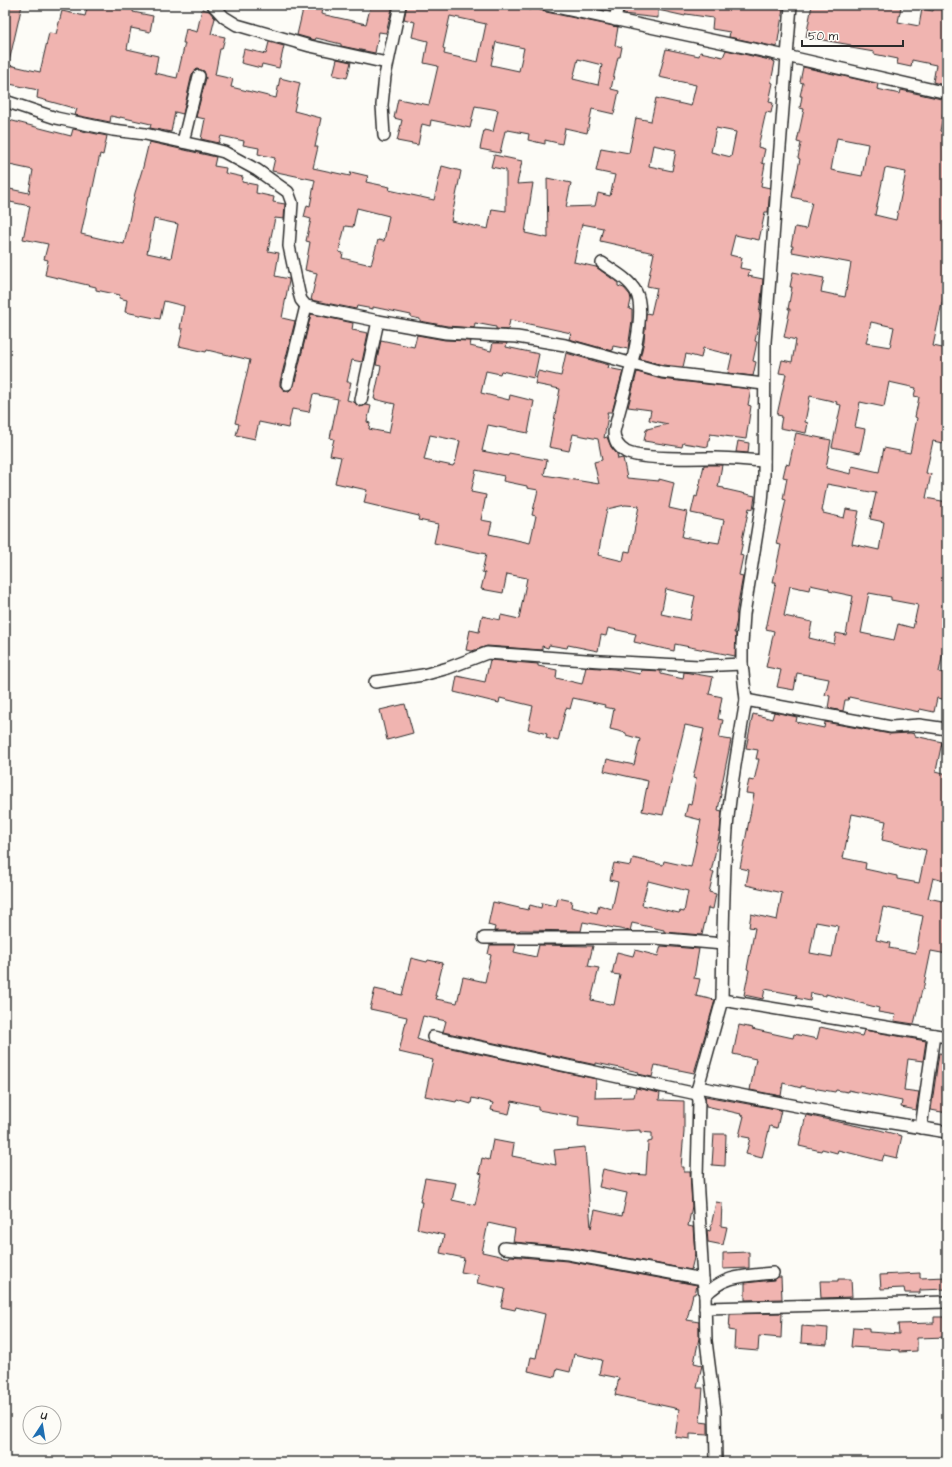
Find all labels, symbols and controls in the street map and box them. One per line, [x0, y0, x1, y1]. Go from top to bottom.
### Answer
scale bar [802, 22, 903, 48]
text: 50 m [808, 28, 839, 45]
north arrow [22, 1405, 62, 1445]
text: U [38, 1408, 49, 1424]

